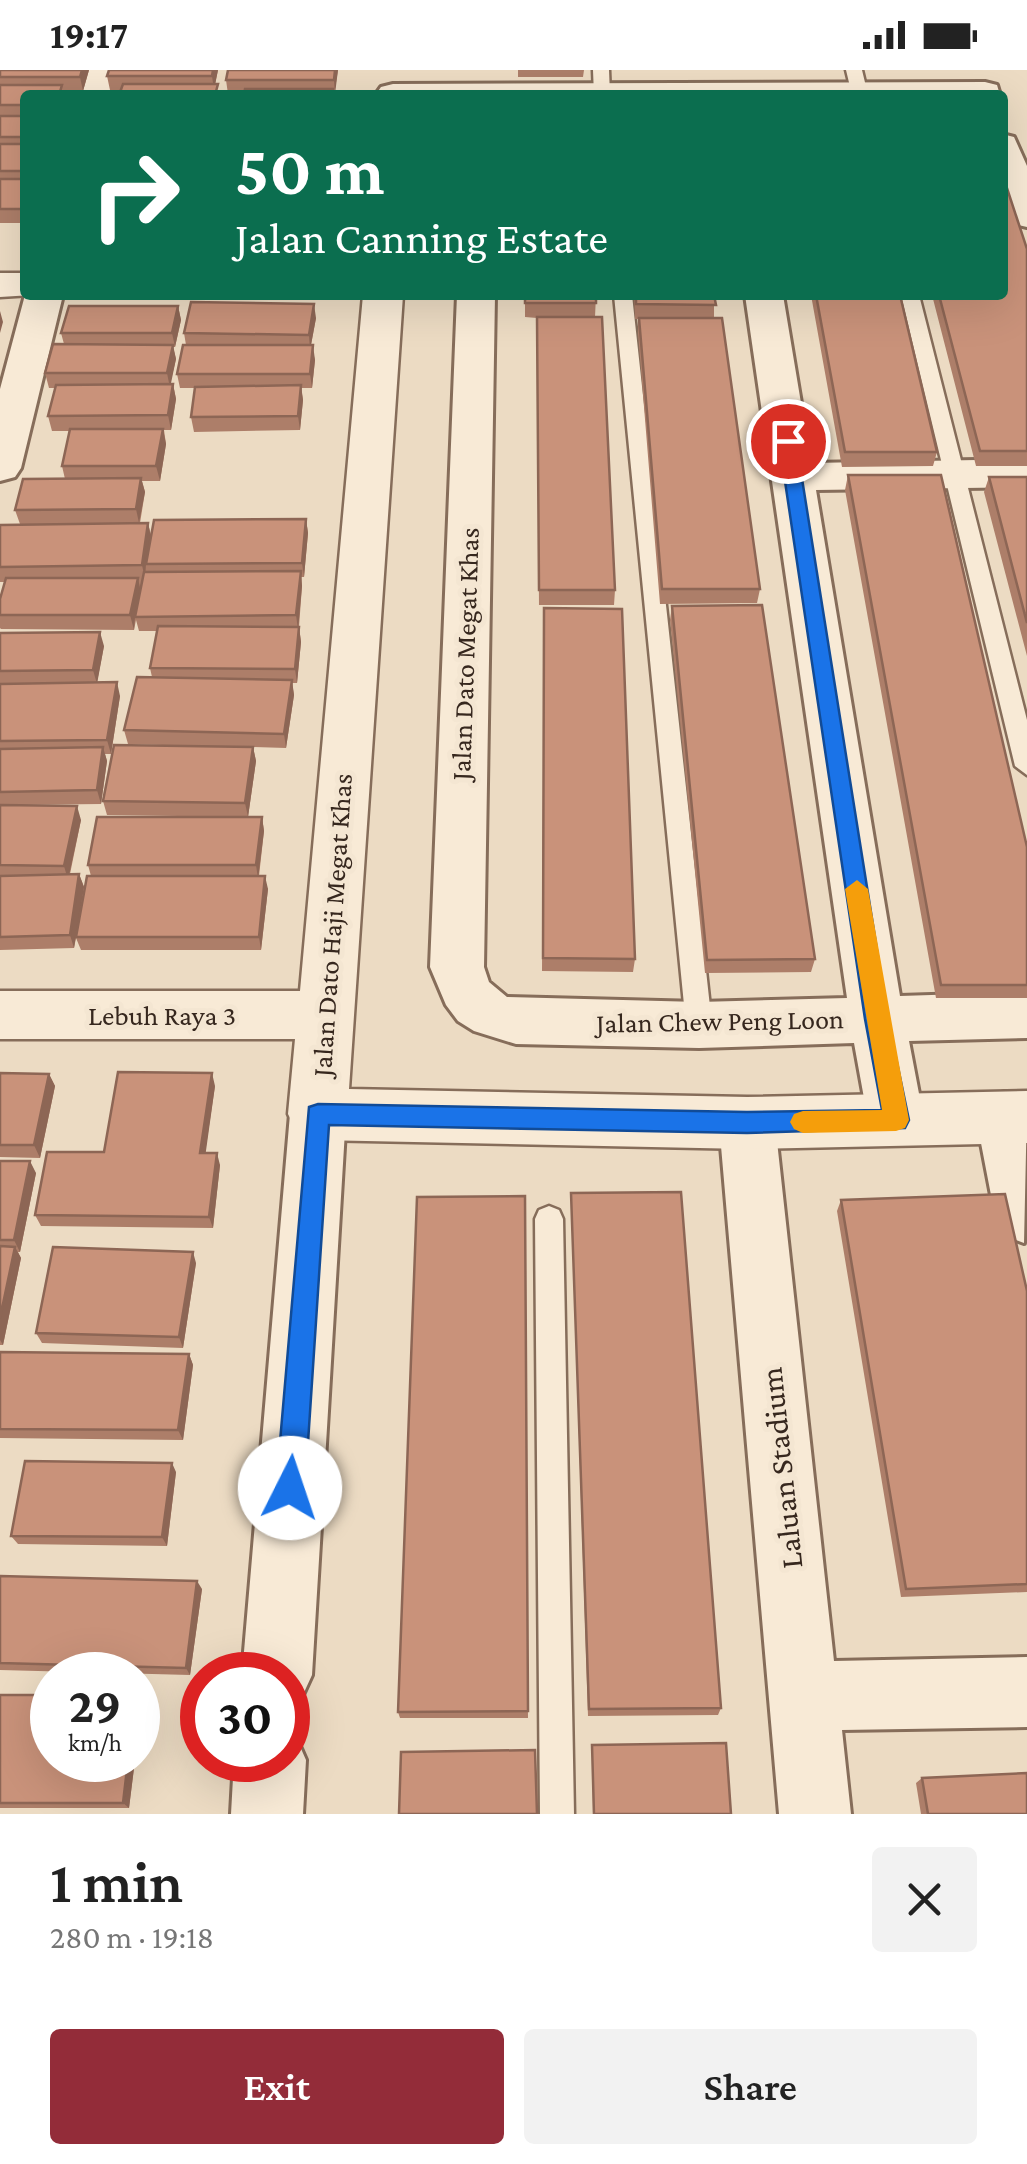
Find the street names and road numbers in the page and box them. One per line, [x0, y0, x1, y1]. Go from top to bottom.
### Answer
street label: Jalan Dato Megat Khas [445, 527, 485, 784]
street label: Jalan Dato Haji Megat Khas [306, 772, 358, 1081]
street label: Lebuh Raya 3 [88, 1000, 236, 1031]
street label: Jalan Chew Peng Loon [593, 1003, 844, 1039]
street label: Laluan Stadium [753, 1366, 809, 1570]

